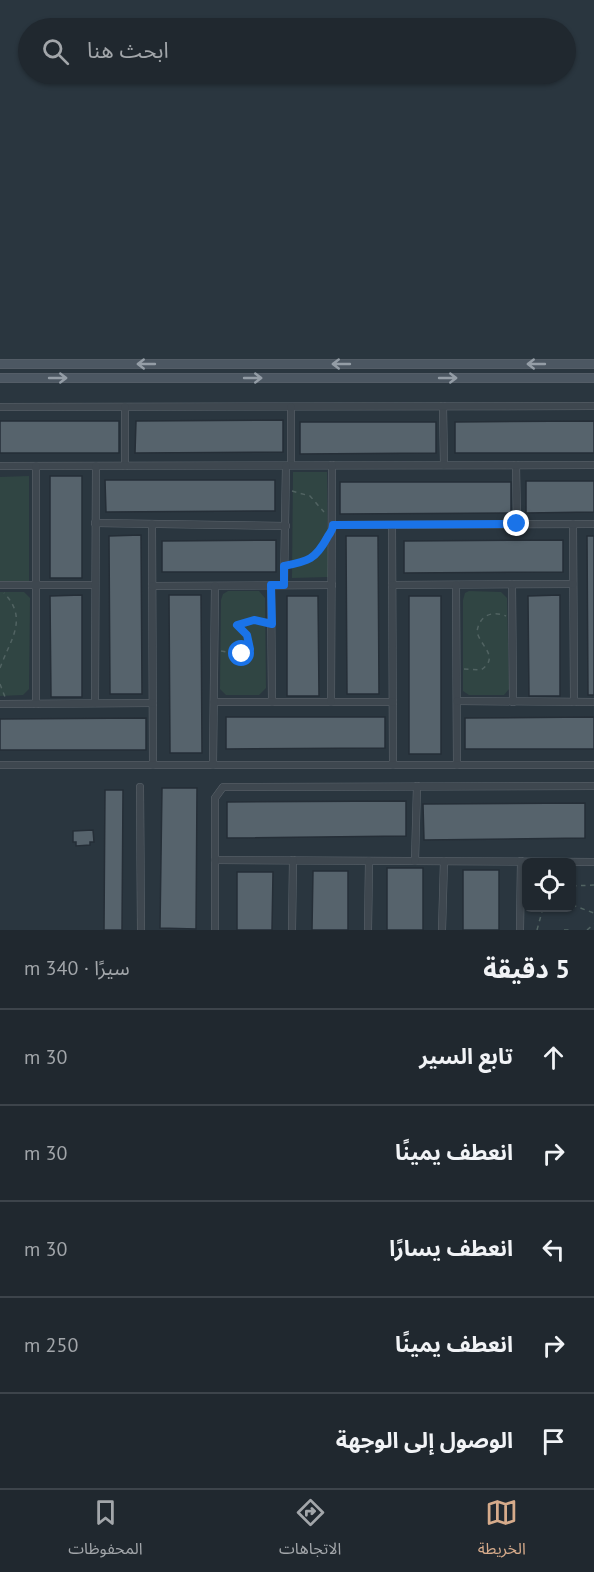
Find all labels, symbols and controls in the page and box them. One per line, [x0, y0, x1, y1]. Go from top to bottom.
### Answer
search box [18, 18, 576, 84]
icon: search [39, 35, 72, 68]
text: ابحث هنا [87, 36, 169, 64]
one-way arrow [136, 358, 156, 370]
one-way arrow [331, 358, 351, 370]
one-way arrow [526, 358, 546, 370]
one-way arrow [48, 372, 68, 384]
one-way arrow [243, 372, 263, 384]
one-way arrow [438, 372, 458, 383]
route end [503, 510, 529, 536]
route start [228, 640, 254, 666]
map controls [522, 858, 576, 912]
button: locate [522, 858, 576, 912]
text: 5 دقيقة [483, 952, 570, 985]
text: سيرًا · 340 m [24, 955, 130, 981]
icon: ahead [537, 1041, 570, 1074]
text: تابع السير [419, 1042, 513, 1070]
text: 30 m [24, 1044, 67, 1070]
icon: right [537, 1137, 570, 1170]
text: انعطف يمينًا [395, 1138, 513, 1166]
text: 30 m [24, 1140, 67, 1166]
icon: left [537, 1233, 570, 1266]
text: انعطف يسارًا [389, 1234, 513, 1262]
text: 30 m [24, 1236, 67, 1262]
icon: right [537, 1329, 570, 1362]
text: انعطف يمينًا [395, 1330, 513, 1358]
text: 250 m [24, 1332, 78, 1358]
icon: arrive [537, 1425, 570, 1458]
text: الوصول إلى الوجهة [336, 1426, 513, 1454]
tab: المحفوظات [68, 1496, 142, 1566]
tab: الاتجاهات [279, 1496, 341, 1566]
tab: الخريطة [478, 1496, 526, 1566]

